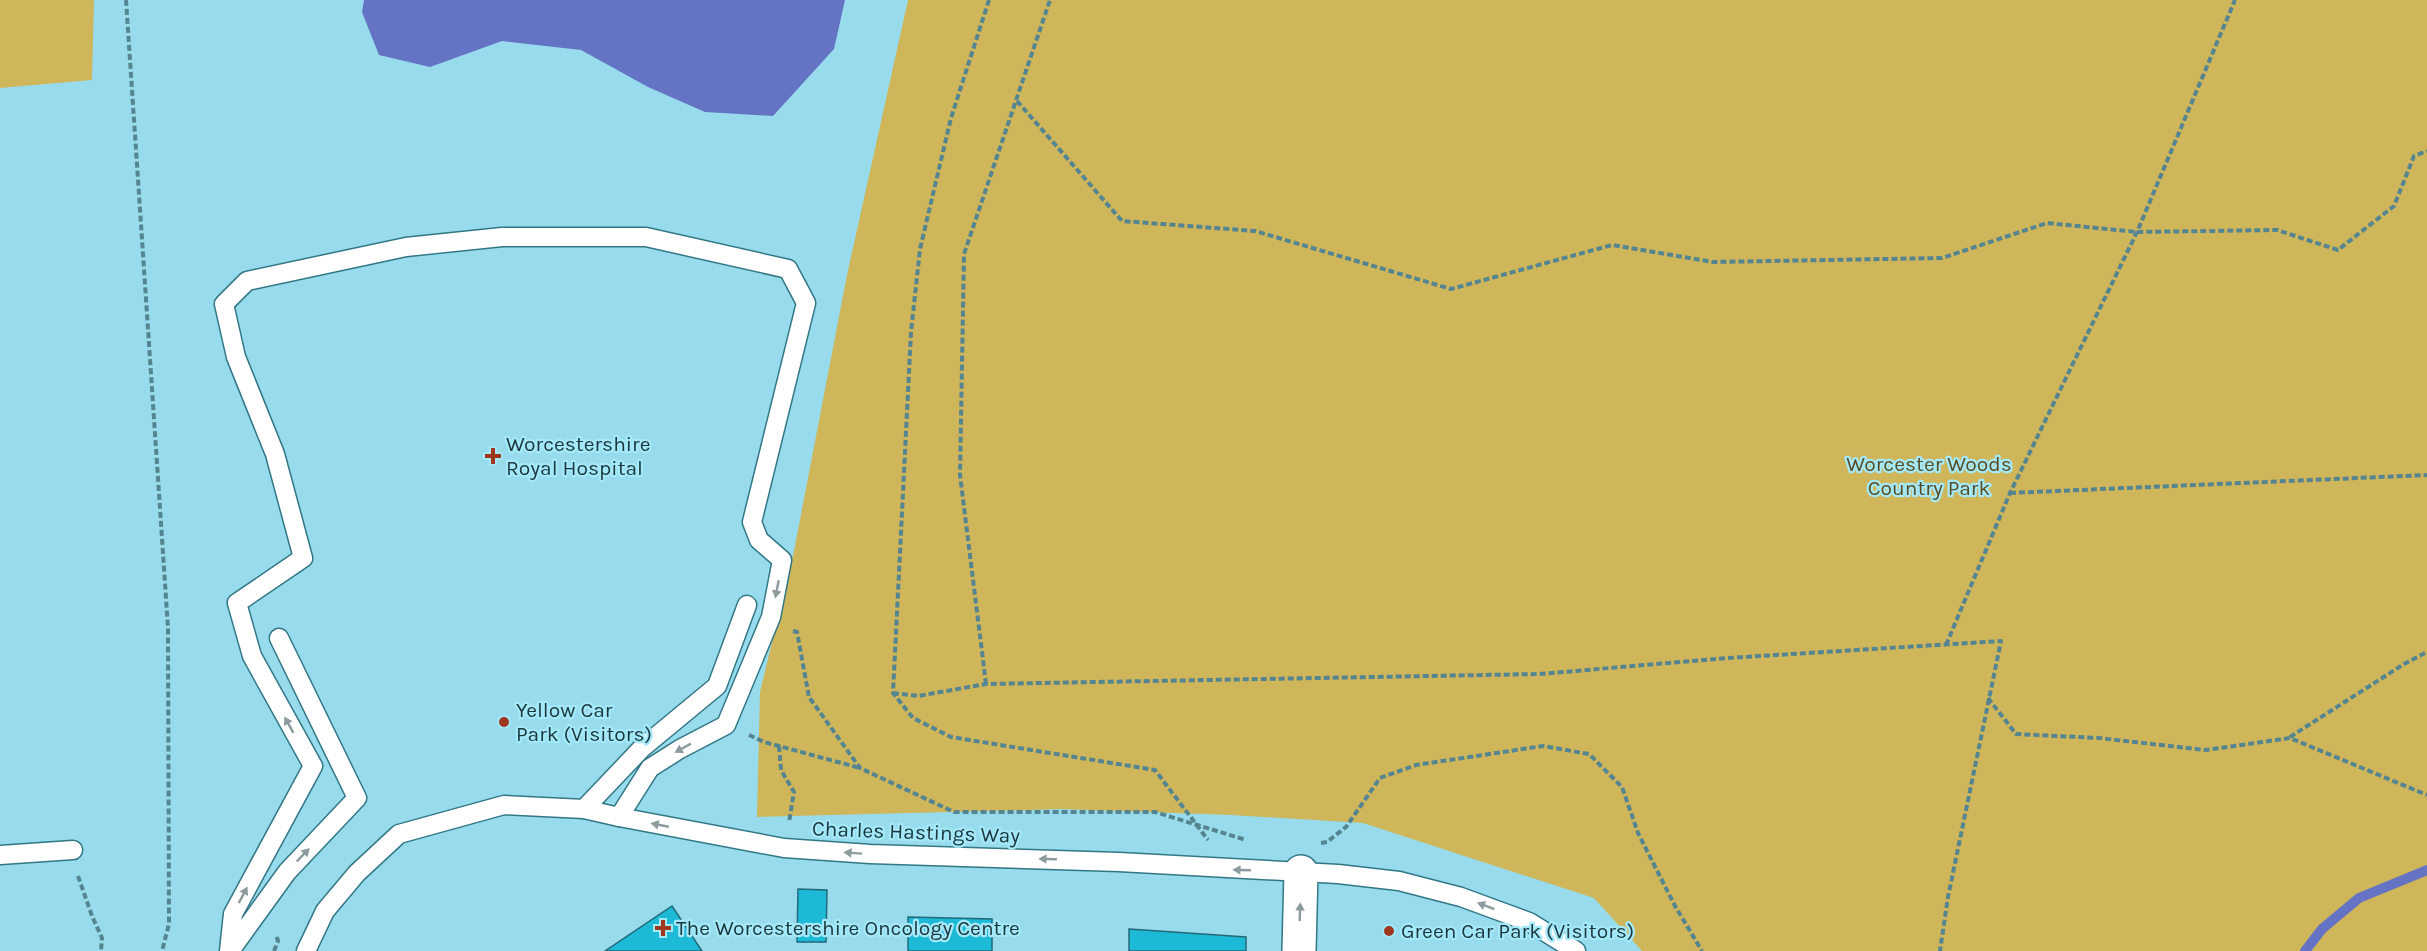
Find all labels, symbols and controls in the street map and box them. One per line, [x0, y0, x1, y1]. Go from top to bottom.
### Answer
place label: Worcestershire Royal Hospital [506, 432, 650, 480]
marker: Worcestershire Royal Hospital [484, 447, 502, 465]
park label: Worcester Woods Country Park [1846, 452, 2012, 500]
one-way arrow [772, 579, 781, 598]
place label: Yellow Car Park (Visitors) [516, 698, 652, 746]
marker: Yellow Car Park (Visitors) [497, 715, 511, 729]
one-way arrow [284, 716, 294, 733]
one-way arrow [674, 743, 691, 753]
street label: Charles Hastings Way [812, 816, 1021, 848]
one-way arrow [650, 820, 669, 829]
one-way arrow [296, 847, 310, 862]
one-way arrow [843, 848, 862, 857]
one-way arrow [1038, 855, 1057, 864]
one-way arrow [1233, 865, 1252, 875]
one-way arrow [238, 887, 248, 904]
one-way arrow [1477, 901, 1495, 911]
one-way arrow [1295, 902, 1304, 921]
place label: The Worcestershire Oncology Centre [676, 916, 1020, 940]
marker: The Worcestershire Oncology Centre [654, 919, 672, 937]
place label: Green Car Park (Visitors) [1401, 919, 1634, 943]
marker: Green Car Park (Visitors) [1382, 924, 1396, 938]

